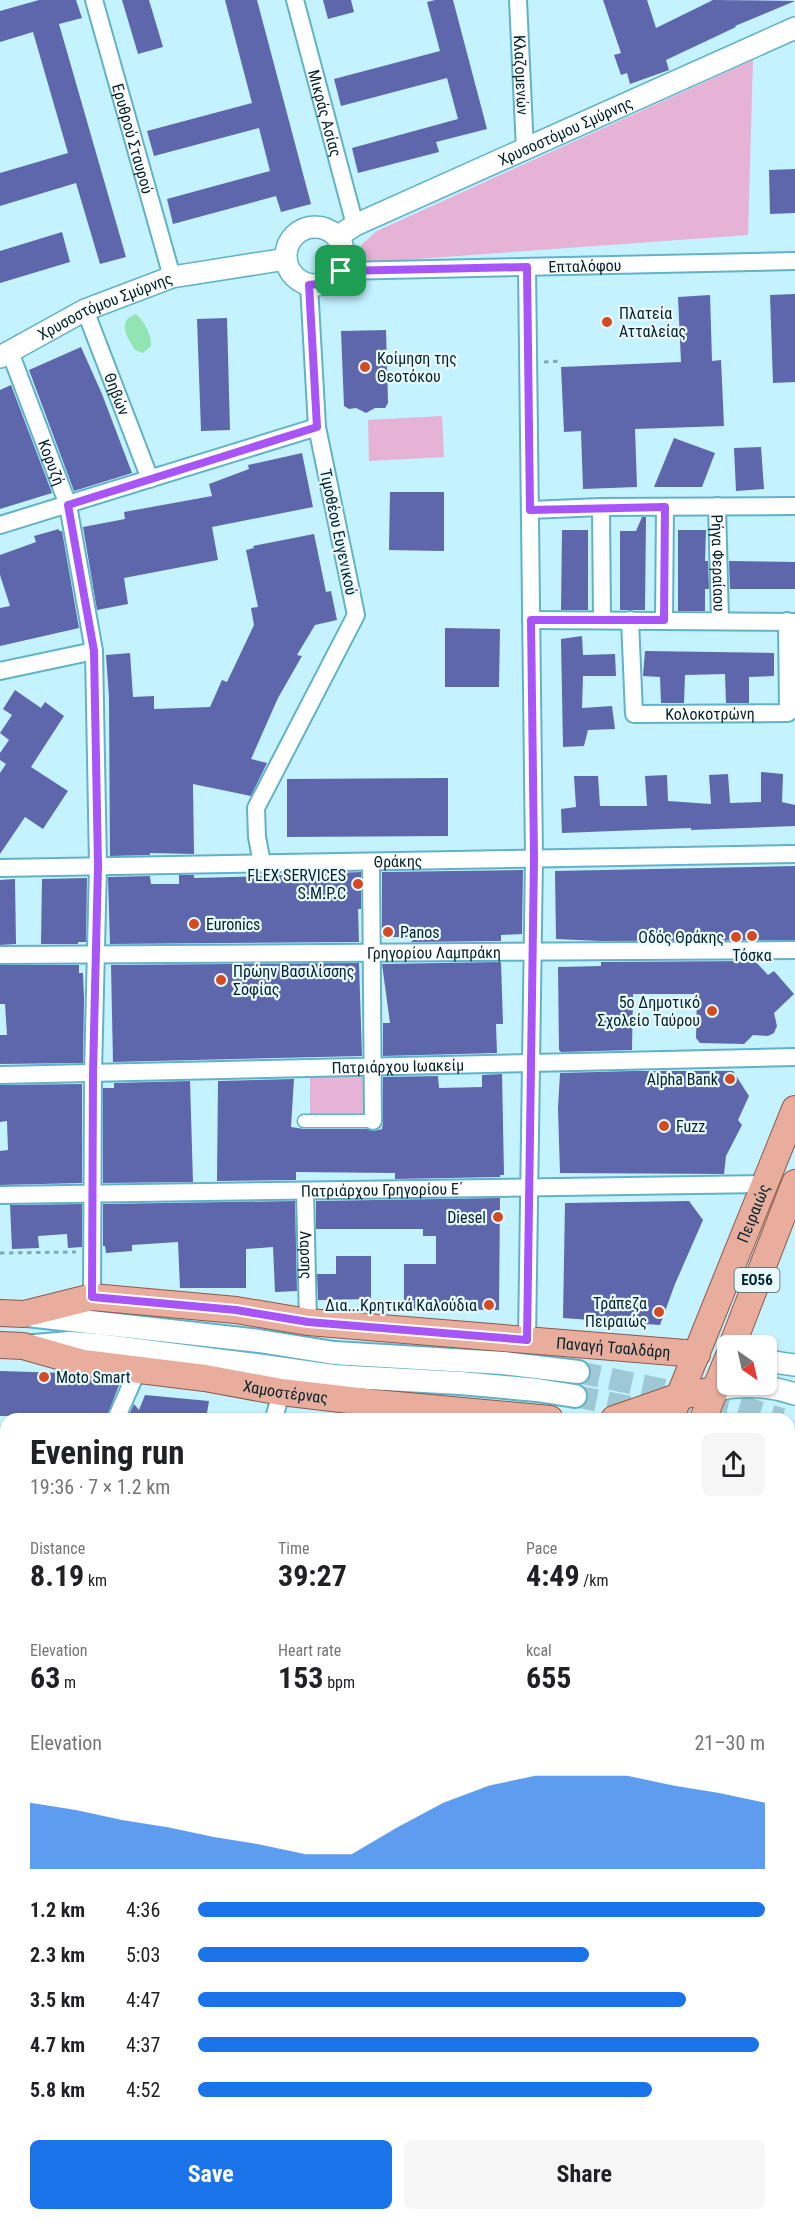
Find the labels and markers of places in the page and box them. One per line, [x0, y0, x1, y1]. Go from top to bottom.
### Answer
pin [315, 245, 366, 296]
place label: Πλατεία Ατταλείας [619, 304, 686, 341]
marker: Πλατεία Ατταλείας [600, 315, 614, 329]
place label: Κοίμηση της Θεοτόκου [377, 349, 457, 386]
marker: Κοίμηση της Θεοτόκου [358, 360, 372, 374]
place label: FLEX SERVICES S.M.P.C [247, 866, 346, 903]
marker: FLEX SERVICES S.M.P.C [351, 877, 365, 891]
place label: Euronics [206, 915, 260, 934]
marker: Euronics [187, 917, 201, 931]
place label: Panos [400, 923, 440, 942]
marker: Panos [381, 925, 395, 939]
place label: Οδός Θράκης [638, 928, 724, 947]
marker: Τόσκα [745, 929, 759, 943]
marker: Οδός Θράκης [729, 930, 743, 944]
place label: Τόσκα [732, 946, 772, 965]
place label: Πρώην Βασιλίσσης Σοφίας [233, 962, 354, 999]
marker: Πρώην Βασιλίσσης Σοφίας [214, 973, 228, 987]
place label: 5ο Δημοτικό Σχολείο Ταύρου [597, 993, 700, 1030]
marker: 5ο Δημοτικό Σχολείο Ταύρου [705, 1004, 719, 1018]
place label: Alpha Bank [647, 1070, 719, 1089]
marker: Alpha Bank [723, 1072, 737, 1086]
place label: Fuzz [676, 1117, 705, 1136]
marker: Fuzz [657, 1119, 671, 1133]
place label: Diesel [447, 1208, 486, 1227]
marker: Diesel [491, 1210, 505, 1224]
place label: Τράπεζα Πειραιώς [585, 1294, 647, 1331]
place label: Δια...Κρητικά Καλούδια [325, 1296, 477, 1315]
marker: Δια...Κρητικά Καλούδια [482, 1298, 496, 1312]
marker: Τράπεζα Πειραιώς [652, 1305, 666, 1319]
place label: Moto Smart [56, 1368, 131, 1387]
marker: Moto Smart [37, 1370, 51, 1384]

